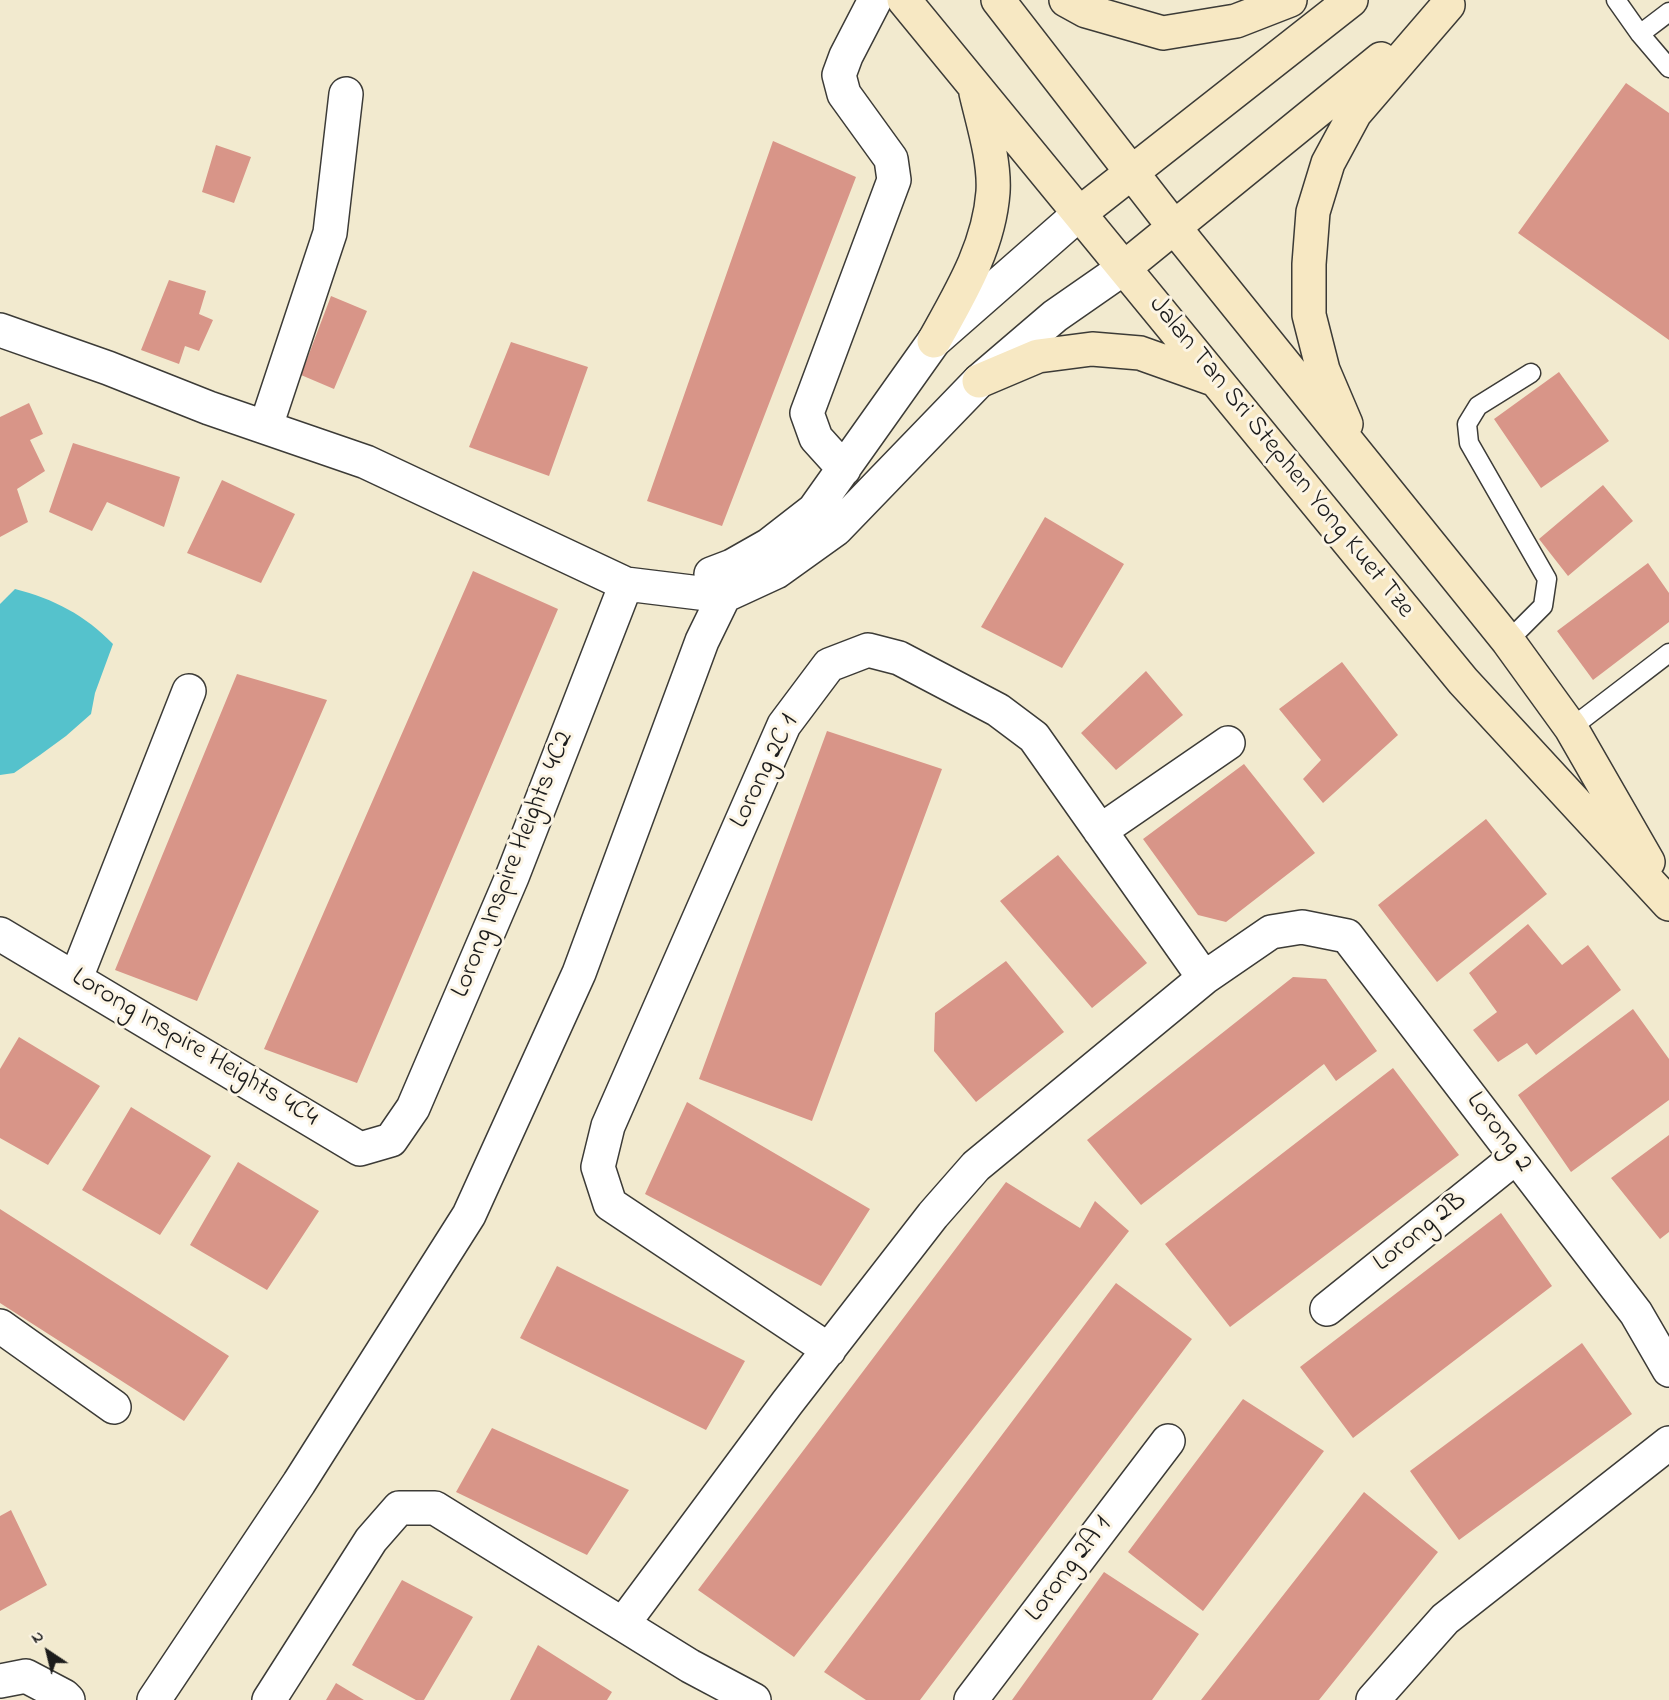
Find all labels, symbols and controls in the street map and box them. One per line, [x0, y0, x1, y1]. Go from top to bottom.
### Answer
street label: Jalan Tan Sri Stephen Yong Kuet Tze [1140, 291, 1420, 625]
street label: Lorong 2C 1 [725, 710, 807, 834]
street label: Lorong Inspire Heights 4C2 [446, 727, 582, 1003]
street label: Lorong Inspire Heights 4C4 [65, 962, 323, 1136]
street label: Lorong 2 [1457, 1086, 1539, 1180]
street label: Lorong 2B [1368, 1186, 1474, 1280]
street label: Lorong 2A 1 [1020, 1511, 1120, 1629]
north arrow [18, 1622, 78, 1682]
text: N [26, 1624, 49, 1650]

